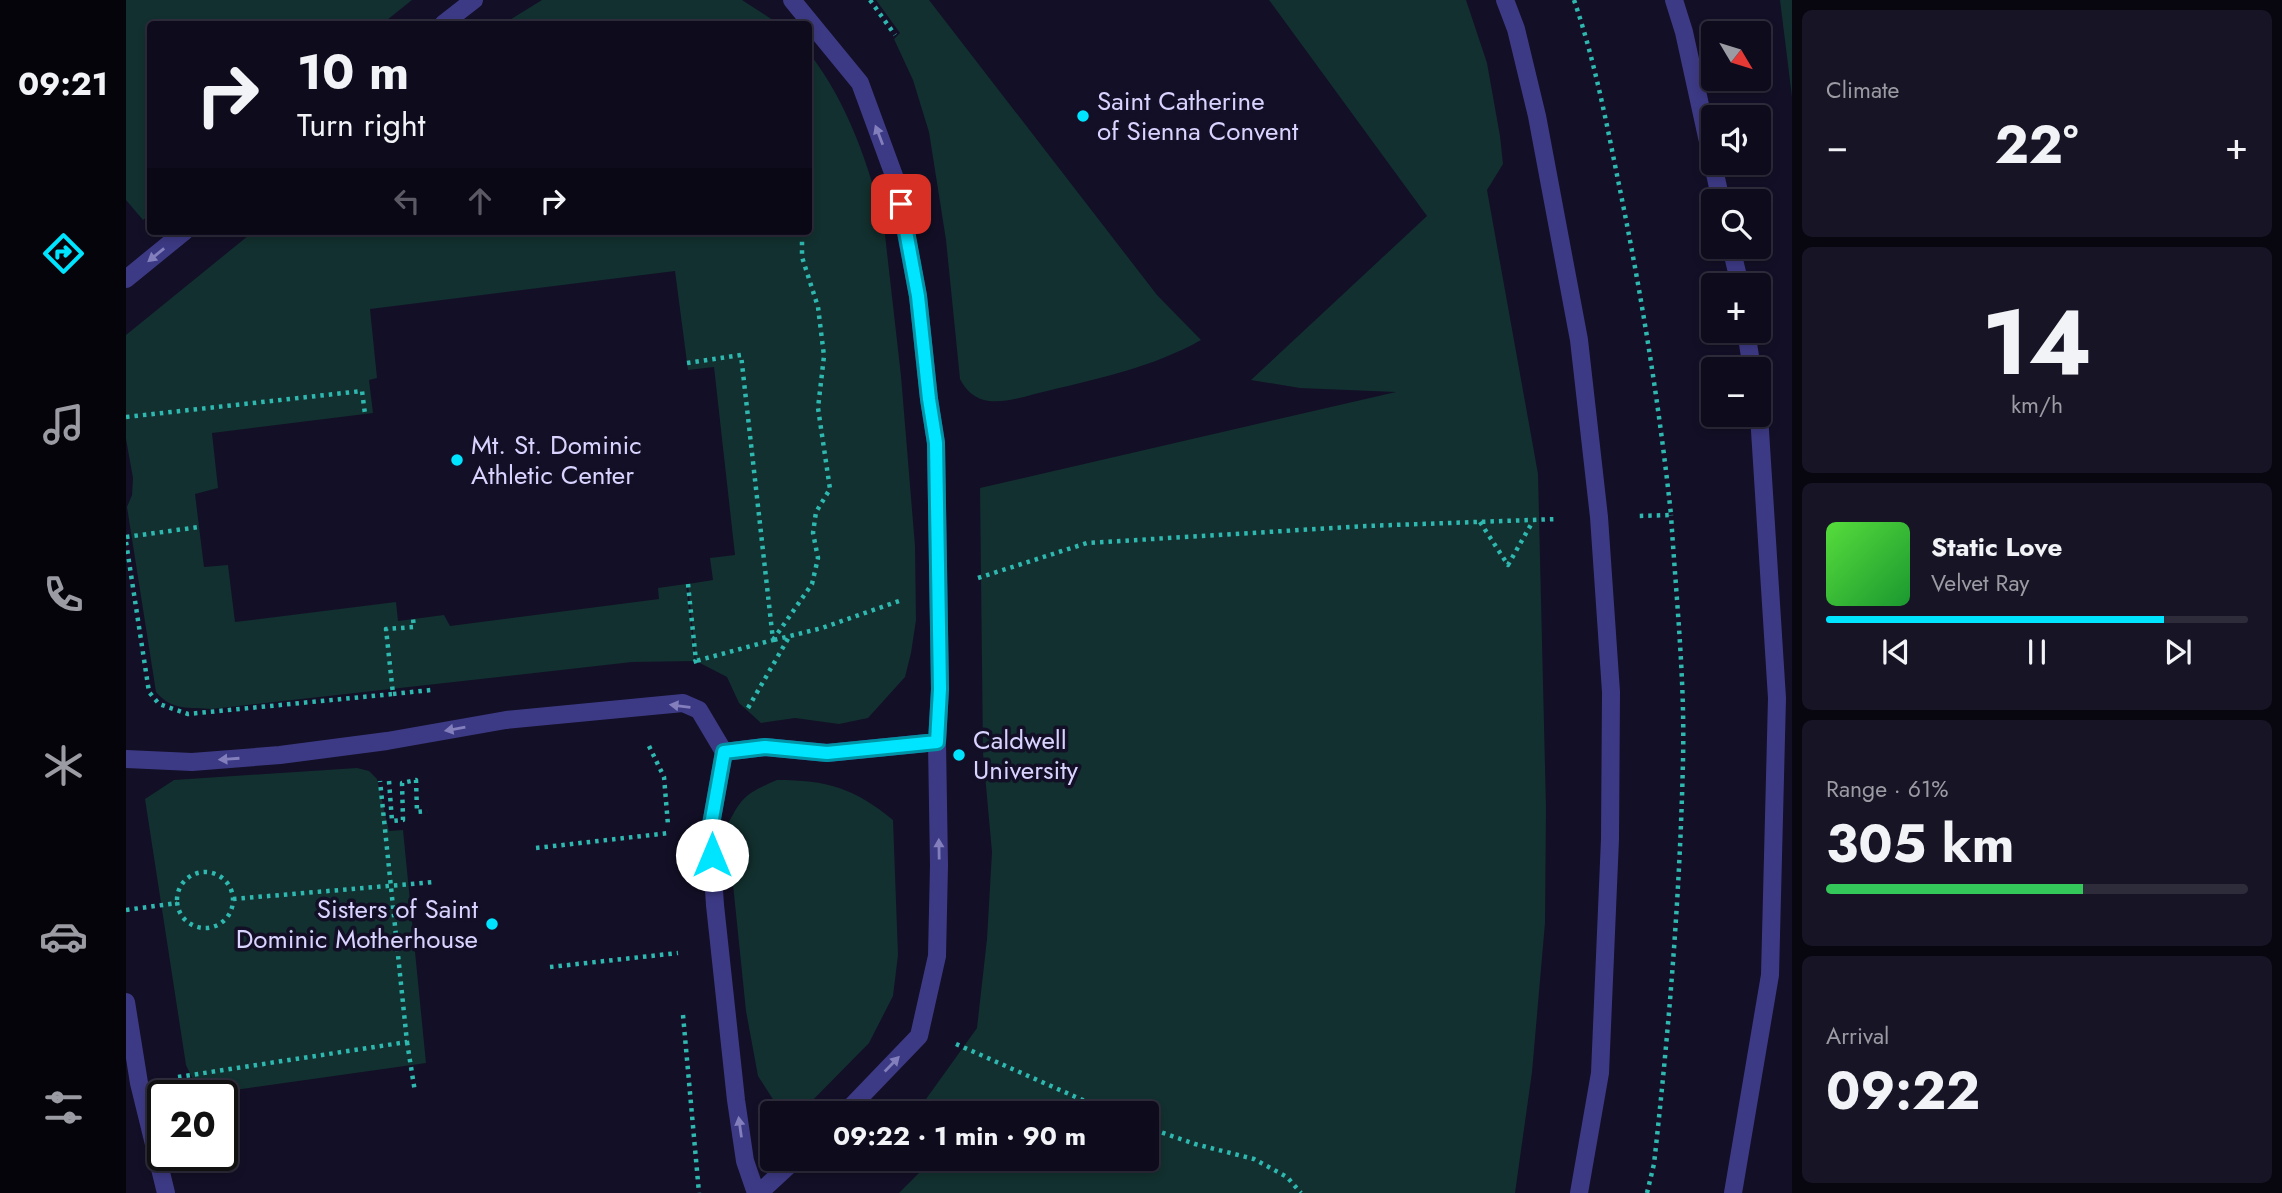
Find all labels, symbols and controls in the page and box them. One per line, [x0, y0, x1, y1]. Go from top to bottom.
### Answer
north arrow [1701, 21, 1771, 91]
map controls [1701, 21, 1771, 427]
text: 10 m [297, 37, 409, 107]
icon: right [182, 49, 273, 140]
text: 09:21 [18, 61, 108, 107]
text: Climate [1826, 73, 1899, 107]
place label: Saint Catherine of Sienna Convent [1097, 82, 1299, 150]
text: Turn right [297, 102, 426, 148]
button: sound [1701, 105, 1771, 175]
text: 22° [1995, 107, 2078, 183]
marker: Saint Catherine of Sienna Convent [1075, 108, 1091, 124]
text: − [1826, 118, 1848, 173]
text: + [2225, 118, 2248, 173]
one-way arrow [873, 125, 884, 146]
pin [871, 174, 931, 234]
icon: left [388, 182, 426, 220]
icon: ahead [461, 182, 499, 220]
icon: right [534, 182, 572, 220]
icon: arrive [882, 185, 920, 223]
button: search [1701, 189, 1771, 259]
icon: directions [39, 229, 88, 278]
one-way arrow [147, 247, 165, 262]
button: + [1701, 273, 1771, 343]
text: 14 [1982, 277, 2092, 408]
button: − [1701, 357, 1771, 427]
text: km/h [2011, 388, 2063, 422]
icon: music [39, 400, 88, 449]
place label: Mt. St. Dominic Athletic Center [471, 426, 642, 494]
marker: Mt. St. Dominic Athletic Center [449, 452, 465, 468]
text: Static Love [1931, 528, 2063, 566]
text: Velvet Ray [1931, 566, 2029, 600]
icon: phone [39, 570, 88, 619]
icon: previous [1877, 633, 1915, 671]
icon: pause [2018, 633, 2056, 671]
icon: next [2159, 633, 2197, 671]
one-way arrow [669, 700, 691, 711]
place label: Caldwell University [973, 721, 1079, 789]
one-way arrow [444, 724, 466, 735]
icon: climate [39, 741, 88, 790]
marker: Caldwell University [951, 747, 967, 763]
one-way arrow [218, 754, 240, 765]
text: Range · 61% [1826, 772, 1949, 806]
text: 305 km [1826, 806, 2015, 882]
position arrow [675, 818, 749, 892]
one-way arrow [933, 838, 944, 860]
place label: Sisters of Saint Dominic Motherhouse [236, 890, 479, 958]
icon: car [39, 912, 88, 961]
marker: Sisters of Saint Dominic Motherhouse [484, 916, 500, 932]
text: Arrival [1826, 1019, 1889, 1053]
text: 09:22 [1826, 1053, 1980, 1129]
one-way arrow [883, 1056, 899, 1073]
speed limit sign: 20 [147, 1080, 238, 1171]
icon: filters [39, 1083, 88, 1132]
one-way arrow [735, 1116, 746, 1138]
text: 09:22 · 1 min · 90 m [833, 1117, 1086, 1155]

